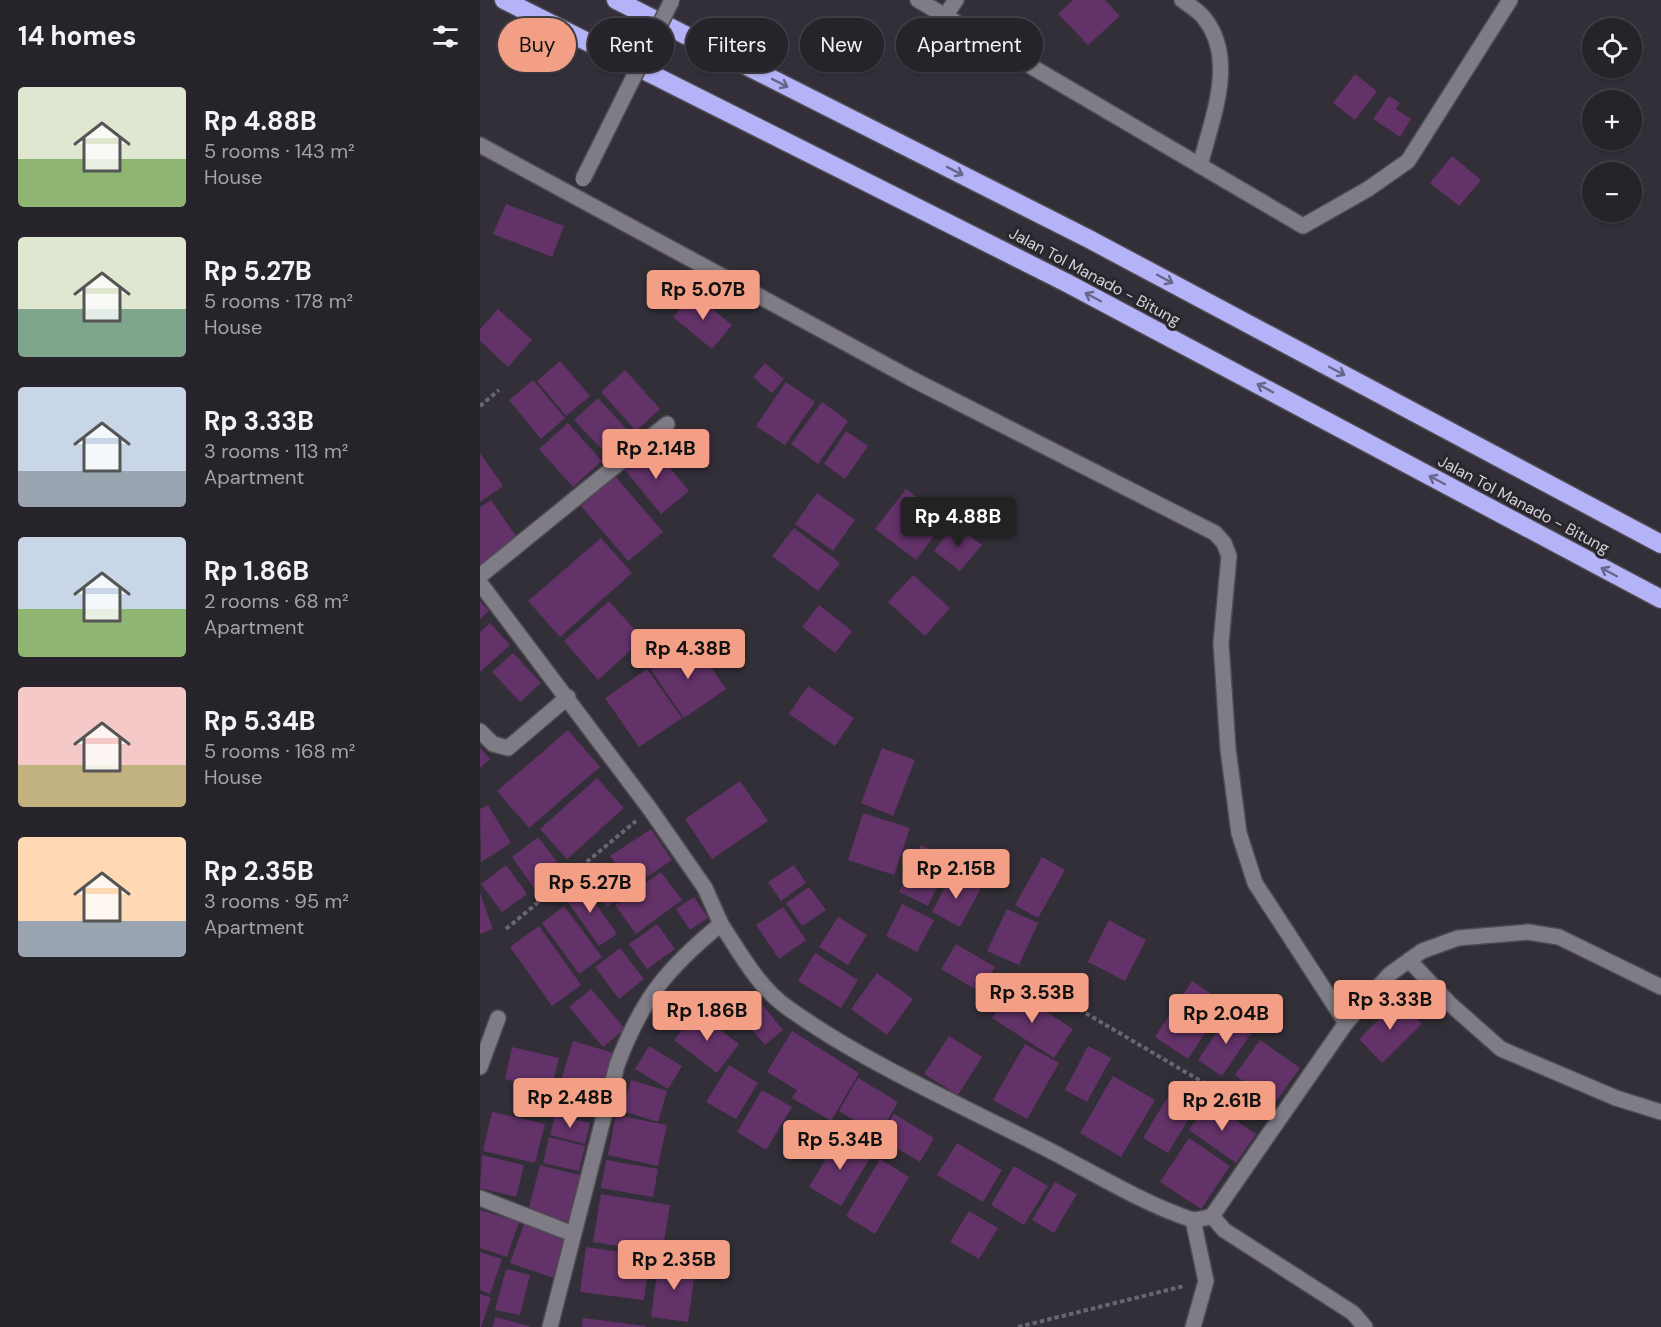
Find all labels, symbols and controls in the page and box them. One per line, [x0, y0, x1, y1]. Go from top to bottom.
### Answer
chip: Buy [498, 18, 576, 72]
chip: Rent [588, 18, 674, 72]
chip: Filters [686, 18, 788, 72]
chip: New [800, 18, 884, 72]
chip: Apartment [896, 18, 1043, 72]
map controls [1582, 18, 1642, 222]
button: locate [1582, 18, 1642, 78]
text: 14 homes [18, 19, 136, 53]
icon: filters [429, 20, 462, 53]
one-way arrow [771, 78, 789, 89]
button: + [1582, 90, 1642, 150]
text: Rp 4.88B [204, 104, 317, 138]
icon: home [66, 111, 138, 183]
text: 5 rooms · 143 m² [204, 138, 355, 164]
button: − [1582, 162, 1642, 222]
text: House [204, 164, 262, 190]
one-way arrow [945, 166, 963, 177]
street label: Jalan Tol Manado - Bitung [1005, 222, 1184, 331]
text: Rp 5.27B [204, 254, 312, 288]
icon: home [66, 261, 138, 333]
pin: Rp 5.07B [641, 270, 765, 321]
one-way arrow [1156, 273, 1173, 285]
text: Rp 5.07B [661, 276, 745, 302]
text: 5 rooms · 178 m² [204, 288, 353, 314]
one-way arrow [1085, 291, 1102, 303]
text: House [204, 314, 262, 340]
one-way arrow [1328, 366, 1346, 377]
one-way arrow [1256, 382, 1274, 394]
text: Rp 3.33B [204, 404, 314, 438]
icon: home [66, 411, 138, 483]
pin: Rp 2.14B [594, 429, 718, 480]
text: Rp 2.14B [616, 435, 696, 461]
text: 3 rooms · 113 m² [204, 438, 348, 464]
street label: Jalan Tol Manado - Bitung [1434, 450, 1613, 559]
text: Apartment [204, 464, 304, 490]
one-way arrow [1429, 474, 1447, 485]
pin: Rp 4.88B [896, 497, 1020, 548]
text: Rp 4.88B [915, 503, 1001, 529]
text: Rp 1.86B [204, 554, 309, 588]
icon: home [66, 561, 138, 633]
one-way arrow [1601, 566, 1619, 577]
text: 2 rooms · 68 m² [204, 588, 349, 614]
text: Apartment [204, 614, 304, 640]
pin: Rp 4.38B [626, 629, 750, 680]
text: Rp 4.38B [645, 635, 731, 661]
text: Rp 5.34B [204, 704, 315, 738]
icon: home [66, 711, 138, 783]
text: 5 rooms · 168 m² [204, 738, 355, 764]
text: House [204, 764, 262, 790]
pin: Rp 2.15B [894, 849, 1018, 900]
text: Rp 2.35B [204, 854, 314, 888]
text: Rp 2.15B [917, 855, 995, 881]
icon: home [66, 861, 138, 933]
pin: Rp 5.27B [528, 863, 652, 914]
text: Rp 5.27B [549, 869, 631, 895]
text: 3 rooms · 95 m² [204, 888, 349, 914]
text: Apartment [204, 914, 304, 940]
pin: Rp 3.53B [970, 973, 1094, 1024]
text: Rp 3.53B [990, 979, 1074, 1005]
pin: Rp 3.33B [1328, 980, 1452, 1031]
text: Rp 3.33B [1348, 986, 1432, 1012]
pin: Rp 1.86B [645, 991, 769, 1042]
pin: Rp 2.04B [1164, 994, 1288, 1045]
text: Rp 1.86B [667, 997, 747, 1023]
text: Rp 2.04B [1183, 1000, 1269, 1026]
pin: Rp 2.48B [508, 1078, 632, 1129]
pin: Rp 2.61B [1160, 1081, 1284, 1132]
text: Rp 2.48B [527, 1084, 613, 1110]
text: Rp 2.61B [1182, 1087, 1262, 1113]
pin: Rp 5.34B [778, 1120, 902, 1171]
text: Rp 5.34B [797, 1126, 883, 1152]
pin: Rp 2.35B [612, 1240, 736, 1291]
text: Rp 2.35B [632, 1246, 716, 1272]

